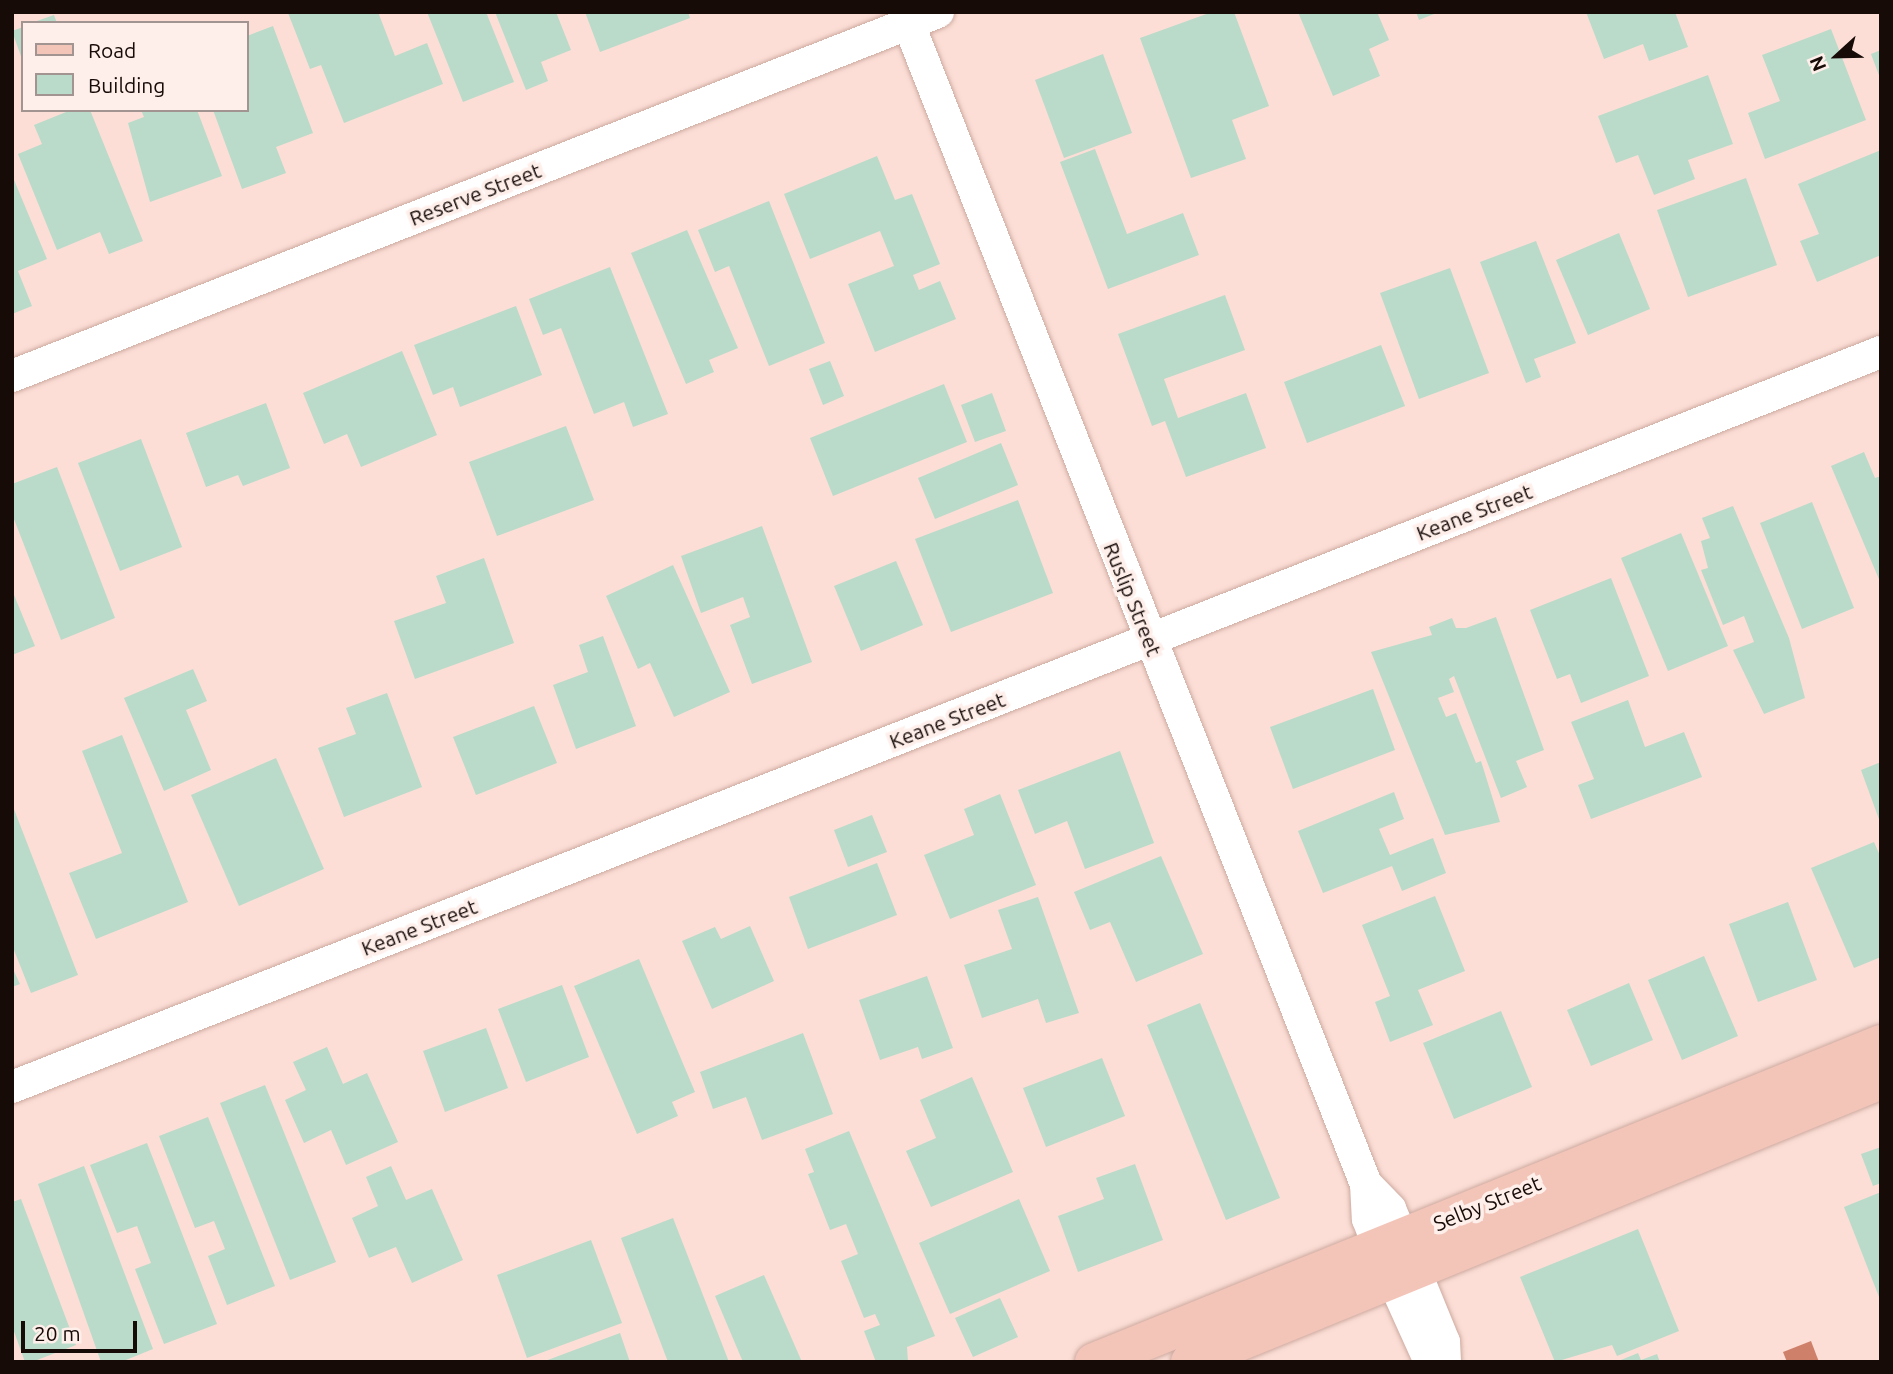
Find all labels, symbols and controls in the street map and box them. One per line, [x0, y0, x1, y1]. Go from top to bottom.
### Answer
legend [21, 21, 248, 112]
north arrow [1802, 21, 1872, 91]
text: Road [88, 38, 136, 62]
text: N [1805, 53, 1830, 75]
text: Building [88, 73, 165, 97]
street label: Reserve Street [406, 157, 544, 231]
street label: Keane Street [1413, 478, 1535, 546]
street label: Ruslip Street [1099, 538, 1167, 660]
street label: Keane Street [886, 686, 1008, 754]
street label: Keane Street [358, 893, 480, 961]
street label: Selby Street [1429, 1170, 1545, 1236]
scale bar [24, 1308, 140, 1352]
text: 20 m [34, 1321, 81, 1345]

